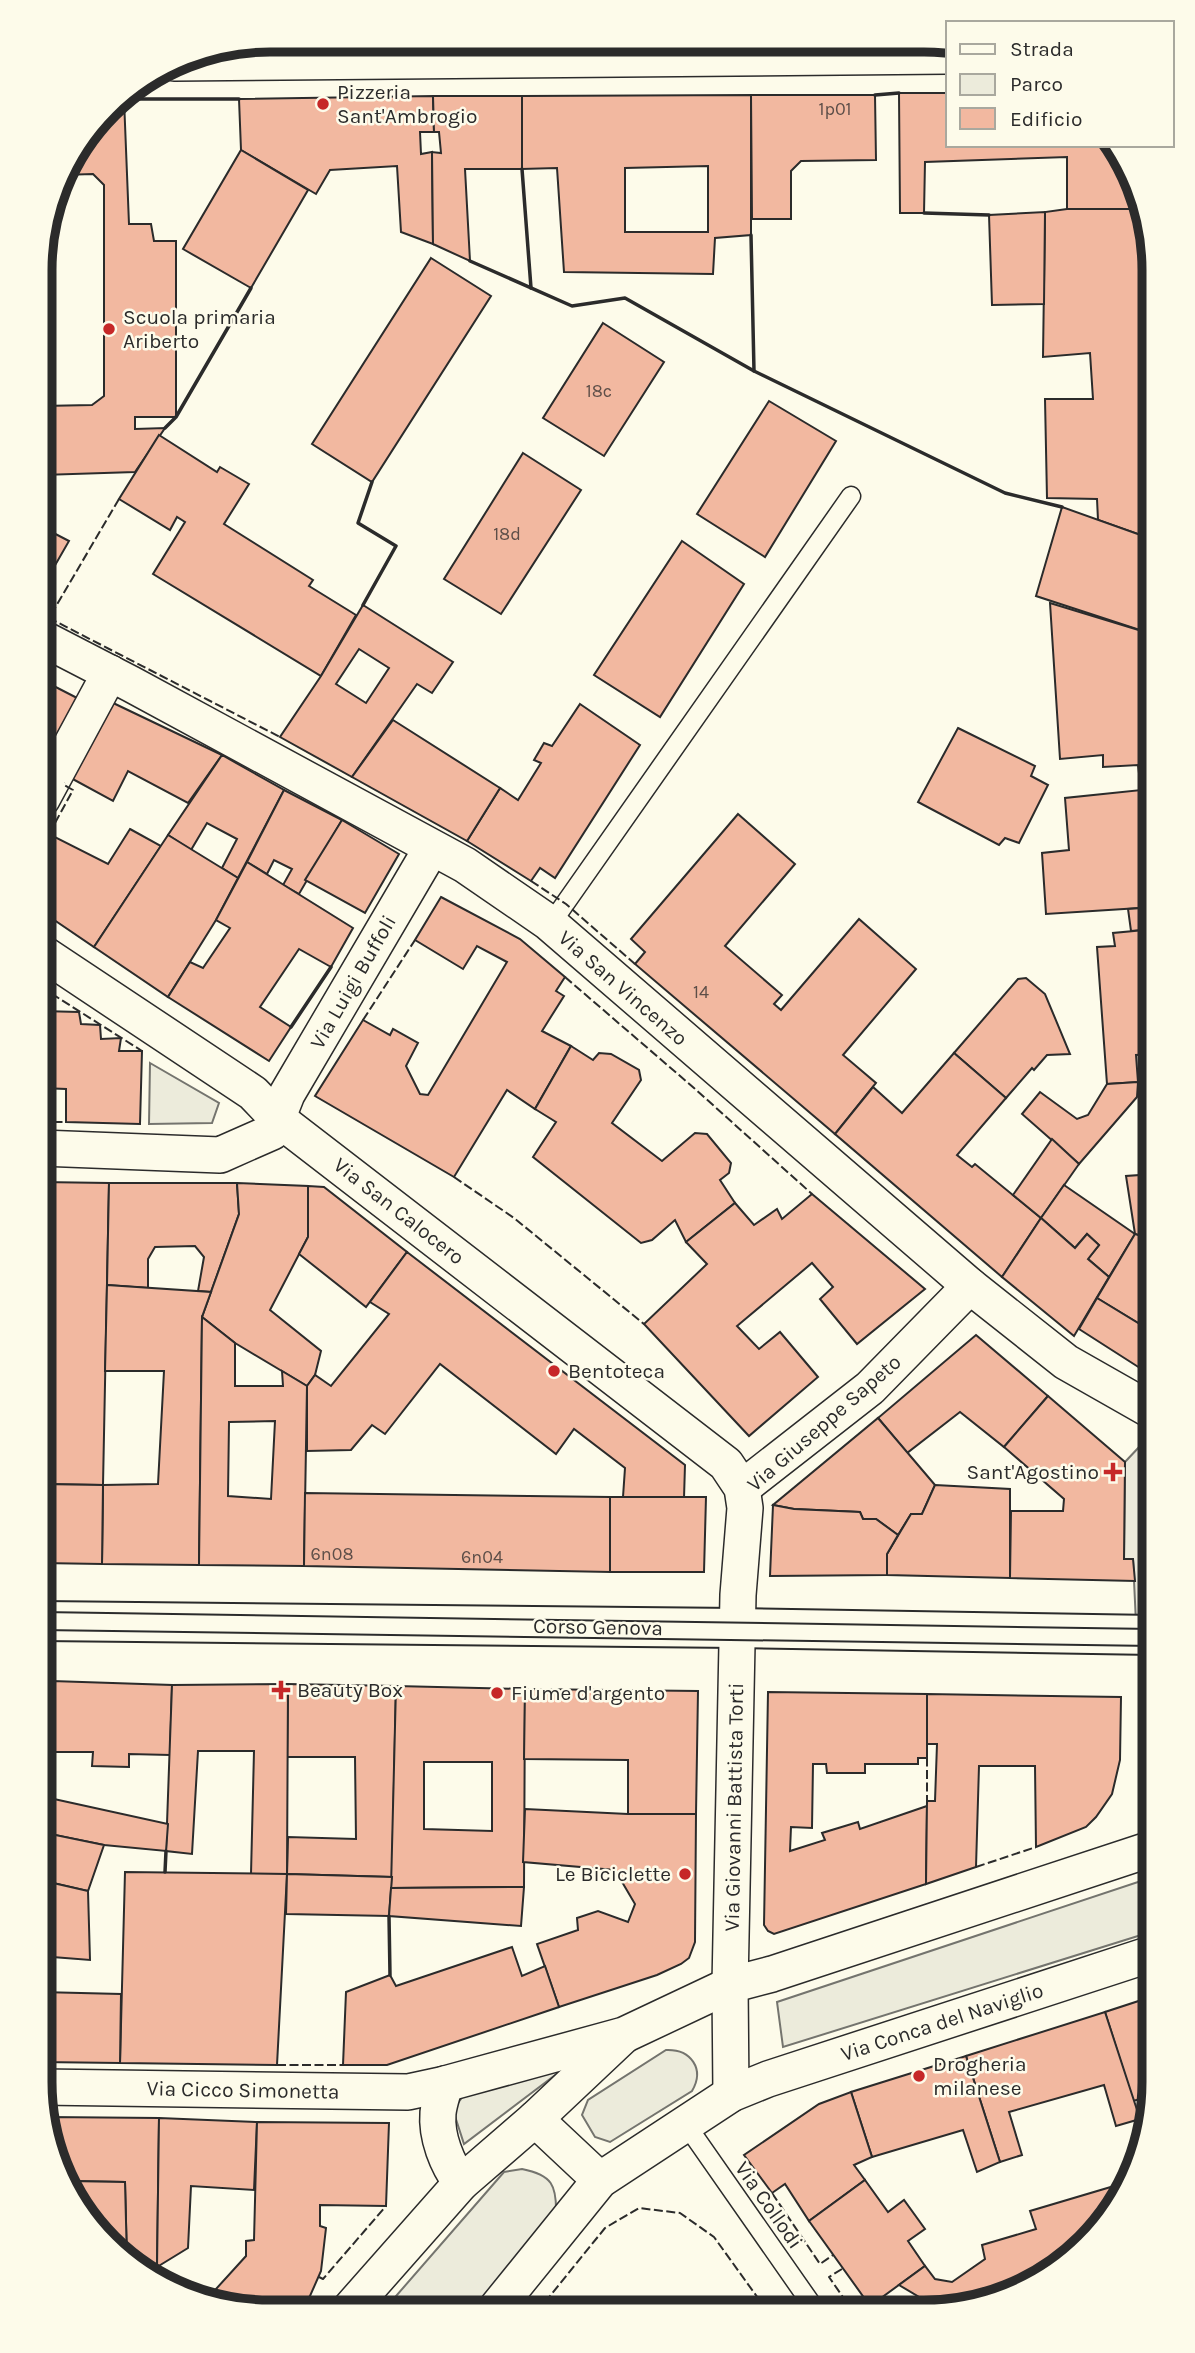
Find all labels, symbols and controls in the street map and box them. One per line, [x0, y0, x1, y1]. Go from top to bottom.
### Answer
legend [946, 21, 1174, 147]
text: Strada [1010, 37, 1074, 61]
text: Parco [1010, 72, 1063, 96]
place label: Pizzeria Sant'Ambrogio [337, 80, 477, 128]
marker: Pizzeria Sant'Ambrogio [315, 96, 331, 112]
house number: 1p01 [818, 98, 852, 120]
text: Edificio [1010, 107, 1083, 131]
place label: Scuola primaria Ariberto [123, 305, 276, 353]
marker: Scuola primaria Ariberto [101, 321, 117, 337]
house number: 18c [586, 380, 612, 402]
house number: 18d [493, 523, 521, 545]
street label: Via Luigi Buffoli [305, 911, 401, 1053]
street label: Via San Vincenzo [554, 925, 692, 1051]
house number: 14 [693, 981, 709, 1003]
street label: Via San Calocero [329, 1153, 469, 1269]
street label: Via Giuseppe Sapeto [742, 1350, 906, 1496]
place label: Bentoteca [568, 1359, 665, 1383]
marker: Bentoteca [546, 1363, 562, 1379]
place label: Sant'Agostino [967, 1460, 1099, 1484]
marker: Sant'Agostino [1105, 1464, 1121, 1480]
house number: 6n08 [311, 1543, 353, 1565]
house number: 6n04 [461, 1546, 503, 1568]
street label: Corso Genova [533, 1614, 663, 1640]
place label: Beauty Box [297, 1678, 403, 1702]
marker: Beauty Box [271, 1680, 291, 1700]
place label: Fiume d'argento [511, 1681, 665, 1705]
street label: Via Giovanni Battista Torti [720, 1682, 748, 1932]
marker: Fiume d'argento [489, 1685, 505, 1701]
place label: Le Biciclette [555, 1862, 671, 1886]
marker: Le Biciclette [677, 1866, 693, 1882]
street label: Via Conca del Naviglio [838, 1978, 1046, 2066]
place label: Drogheria milanese [933, 2052, 1027, 2100]
marker: Drogheria milanese [911, 2068, 927, 2084]
street label: Via Cicco Simonetta [146, 2076, 340, 2104]
street label: Via Collodi [730, 2157, 808, 2253]

